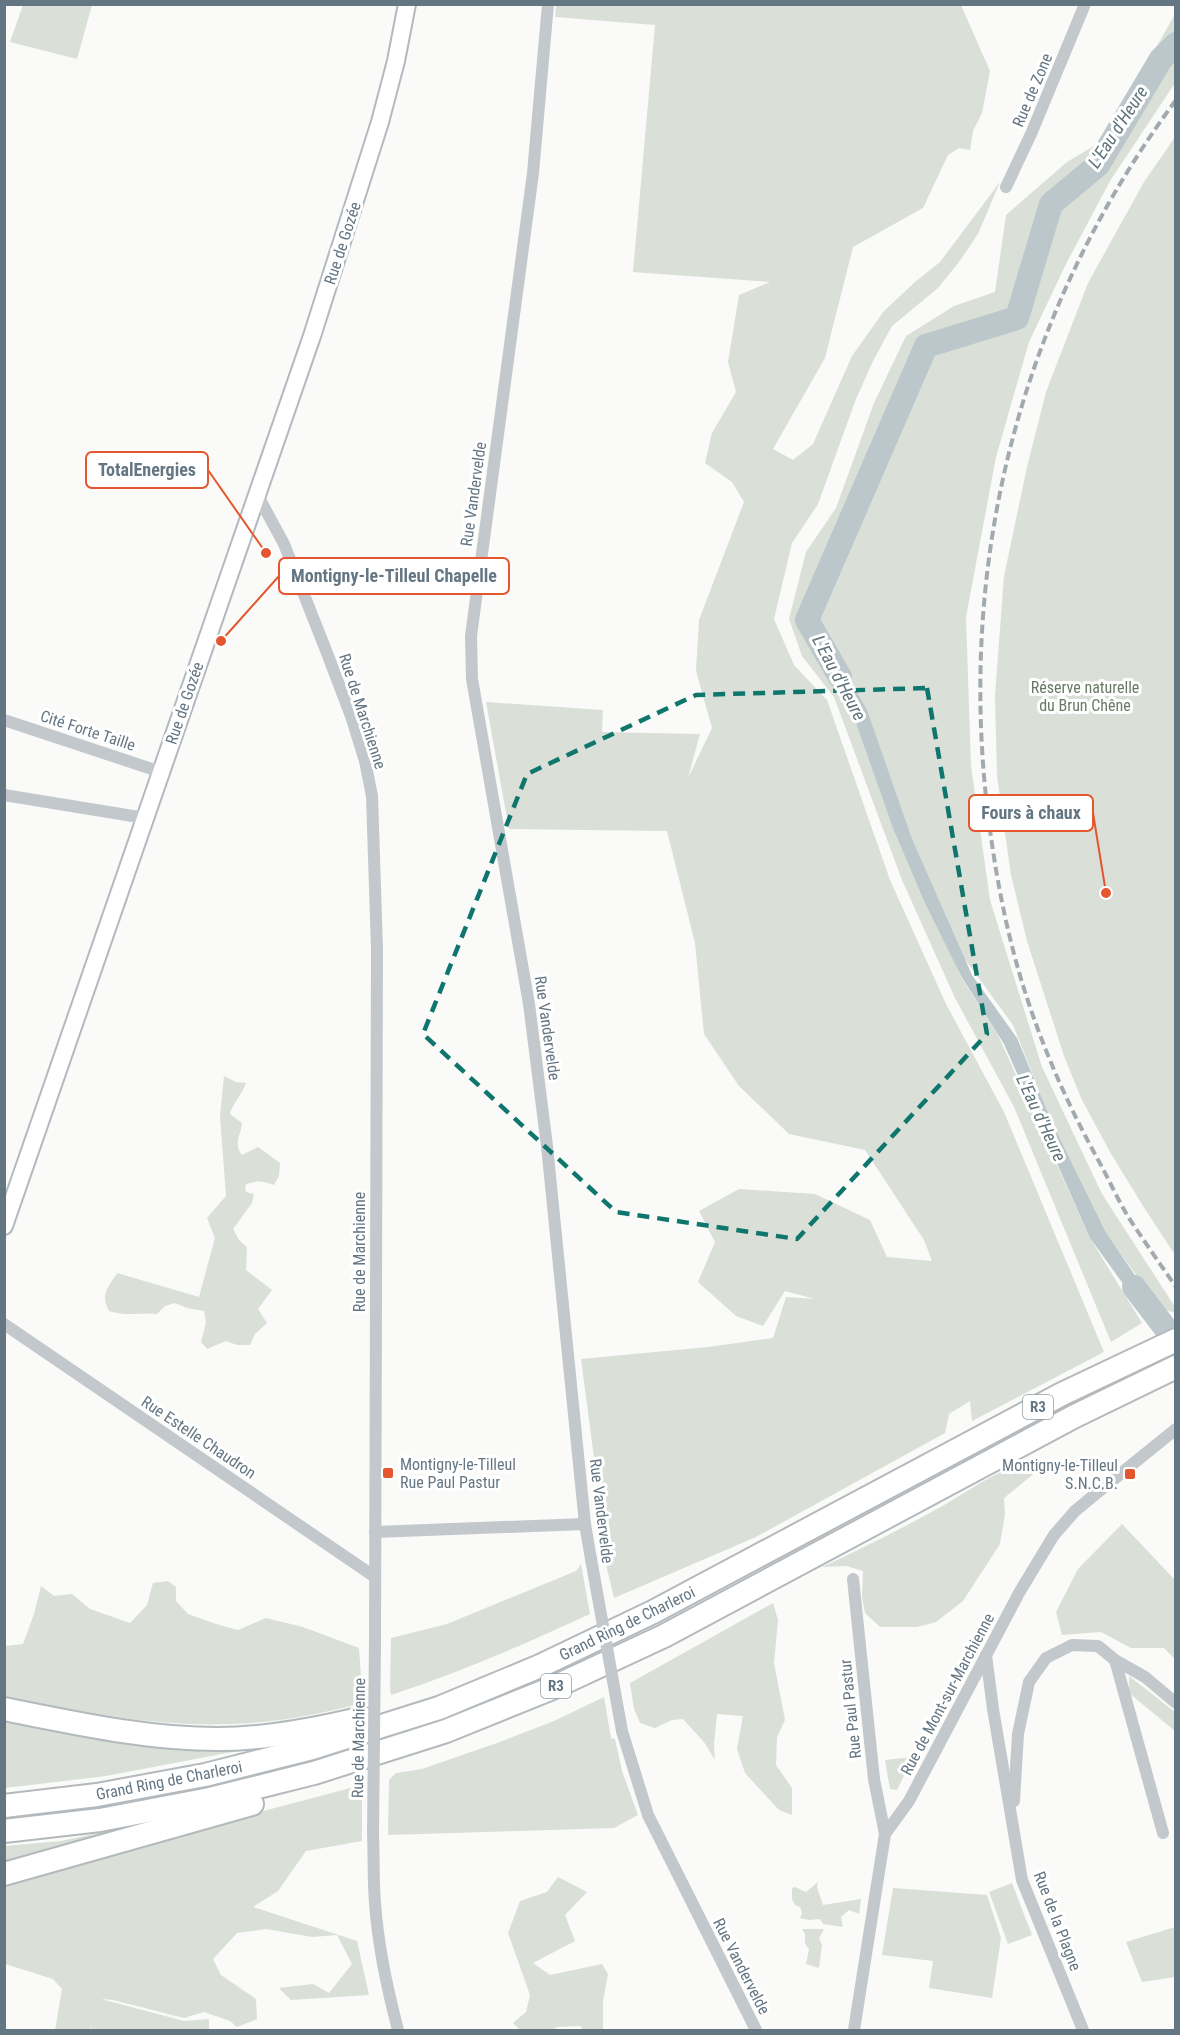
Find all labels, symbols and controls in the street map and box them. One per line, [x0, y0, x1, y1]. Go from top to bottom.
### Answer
street label: Rue de Zone [1008, 51, 1056, 130]
water label: L'Eau d'Heure [1083, 82, 1152, 172]
street label: Rue de Gozée [320, 199, 365, 287]
street label: Rue Vandervelde [457, 441, 490, 547]
callout: TotalEnergies [86, 452, 208, 488]
text: TotalEnergies [98, 459, 196, 480]
callout: Montigny-le-Tilleul Chapelle [279, 558, 509, 594]
text: Montigny-le-Tilleul Chapelle [291, 565, 497, 586]
water label: L'Eau d'Heure [808, 632, 871, 724]
street label: Rue de Marchienne [335, 651, 390, 771]
street label: Rue de Gozée [162, 660, 207, 747]
park label: Réserve naturelle du Brun Chêne [1031, 678, 1139, 715]
street label: Cité Forte Taille [38, 706, 138, 755]
callout: Fours à chaux [969, 795, 1093, 831]
text: Fours à chaux [981, 802, 1081, 823]
street label: Rue Vandervelde [531, 975, 564, 1081]
water label: L'Eau d'Heure [1012, 1071, 1071, 1165]
street label: Rue de Marchienne [350, 1192, 369, 1312]
street label: Rue Estelle Chaudron [138, 1392, 260, 1483]
road number: R3 [1023, 1395, 1053, 1419]
place label: Montigny-le-Tilleul Rue Paul Pastur [400, 1455, 516, 1492]
place label: Montigny-le-Tilleul S.N.C.B. [1002, 1456, 1118, 1493]
street label: Rue Vandervelde [586, 1458, 617, 1564]
marker: Montigny-le-Tilleul Rue Paul Pastur [381, 1466, 395, 1480]
marker: Montigny-le-Tilleul S.N.C.B. [1123, 1467, 1137, 1481]
street label: Grand Ring de Charleroi [556, 1582, 698, 1665]
street label: Rue de Mont-sur-Marchienne [897, 1610, 998, 1778]
street label: Rue Paul Pastur [836, 1658, 865, 1760]
road number: R3 [541, 1674, 571, 1698]
street label: Rue de Marchienne [348, 1678, 369, 1798]
street label: Grand Ring de Charleroi [94, 1757, 244, 1804]
street label: Rue de la Plagne [1030, 1869, 1085, 1974]
street label: Rue Vandervelde [709, 1915, 774, 2017]

